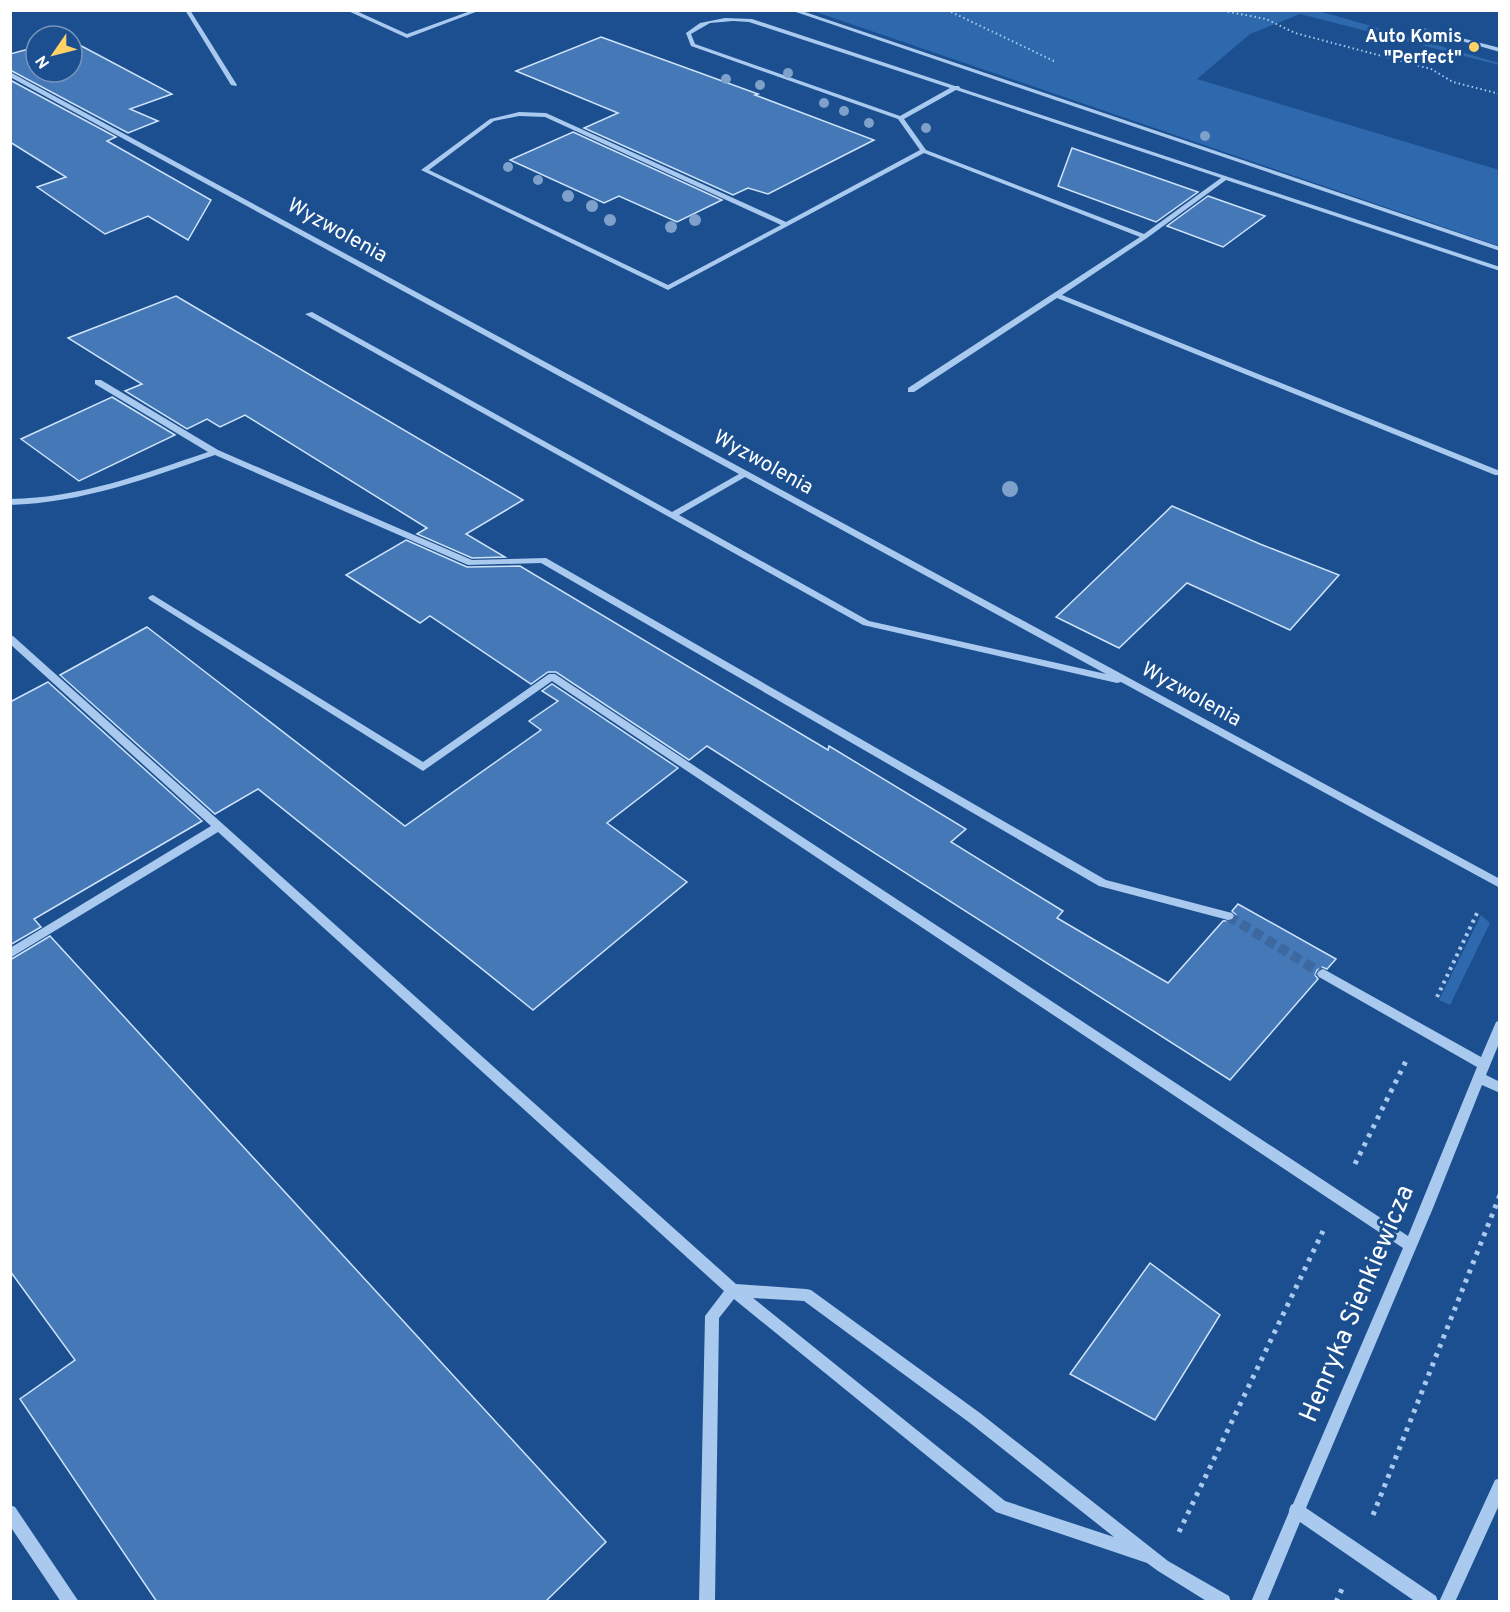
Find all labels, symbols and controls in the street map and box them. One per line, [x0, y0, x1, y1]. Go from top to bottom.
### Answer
north arrow [24, 24, 84, 84]
place label: Auto Komis "Perfect" [1365, 26, 1462, 70]
marker: Auto Komis "Perfect" [1467, 40, 1481, 54]
text: N [32, 51, 55, 72]
street label: Wyzwolenia [282, 192, 392, 270]
street label: Wyzwolenia [708, 424, 818, 502]
street label: Wyzwolenia [1136, 656, 1246, 734]
street label: Henryka Sienkiewicza [1293, 1180, 1423, 1428]

